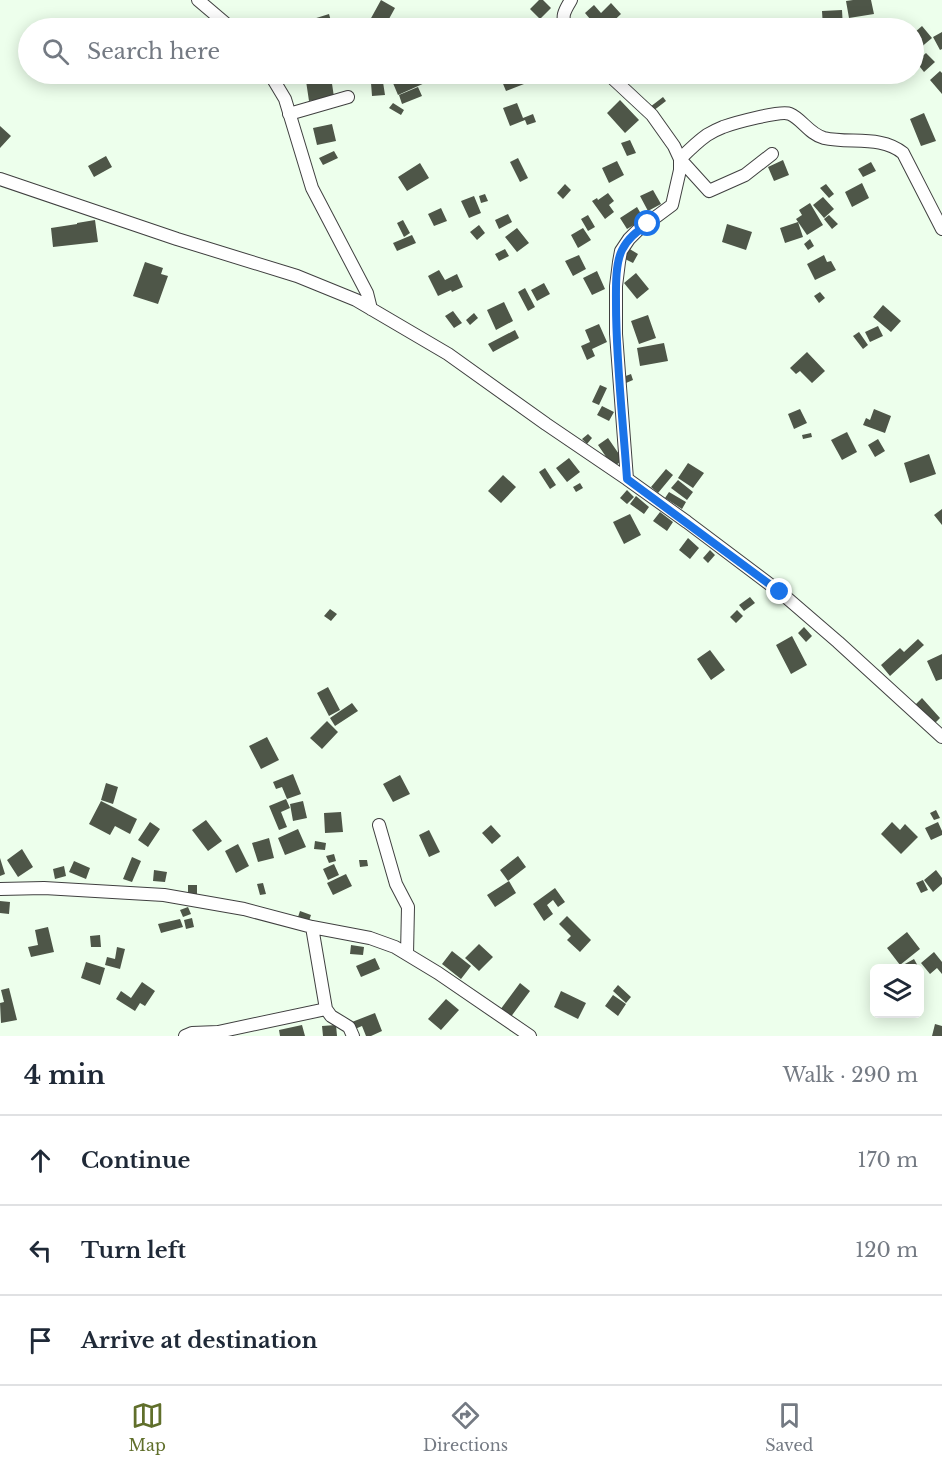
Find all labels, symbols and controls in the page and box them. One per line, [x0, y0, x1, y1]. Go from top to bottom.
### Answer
search box [18, 18, 924, 84]
icon: search [39, 35, 72, 68]
text: Search here [87, 38, 220, 65]
route start [634, 210, 660, 236]
route end [766, 578, 792, 604]
map controls [870, 964, 924, 1018]
button: layers [870, 964, 924, 1018]
text: 4 min [24, 1059, 105, 1091]
text: Walk · 290 m [783, 1063, 918, 1087]
icon: ahead [24, 1144, 57, 1177]
text: Continue [81, 1147, 190, 1174]
text: 170 m [858, 1148, 918, 1172]
icon: left [24, 1234, 57, 1267]
text: Turn left [81, 1237, 186, 1264]
text: 120 m [855, 1238, 918, 1262]
icon: arrive [24, 1324, 57, 1357]
text: Arrive at destination [81, 1327, 318, 1354]
tab: Map [129, 1399, 166, 1455]
tab: Directions [423, 1399, 508, 1455]
tab: Saved [765, 1399, 813, 1455]

